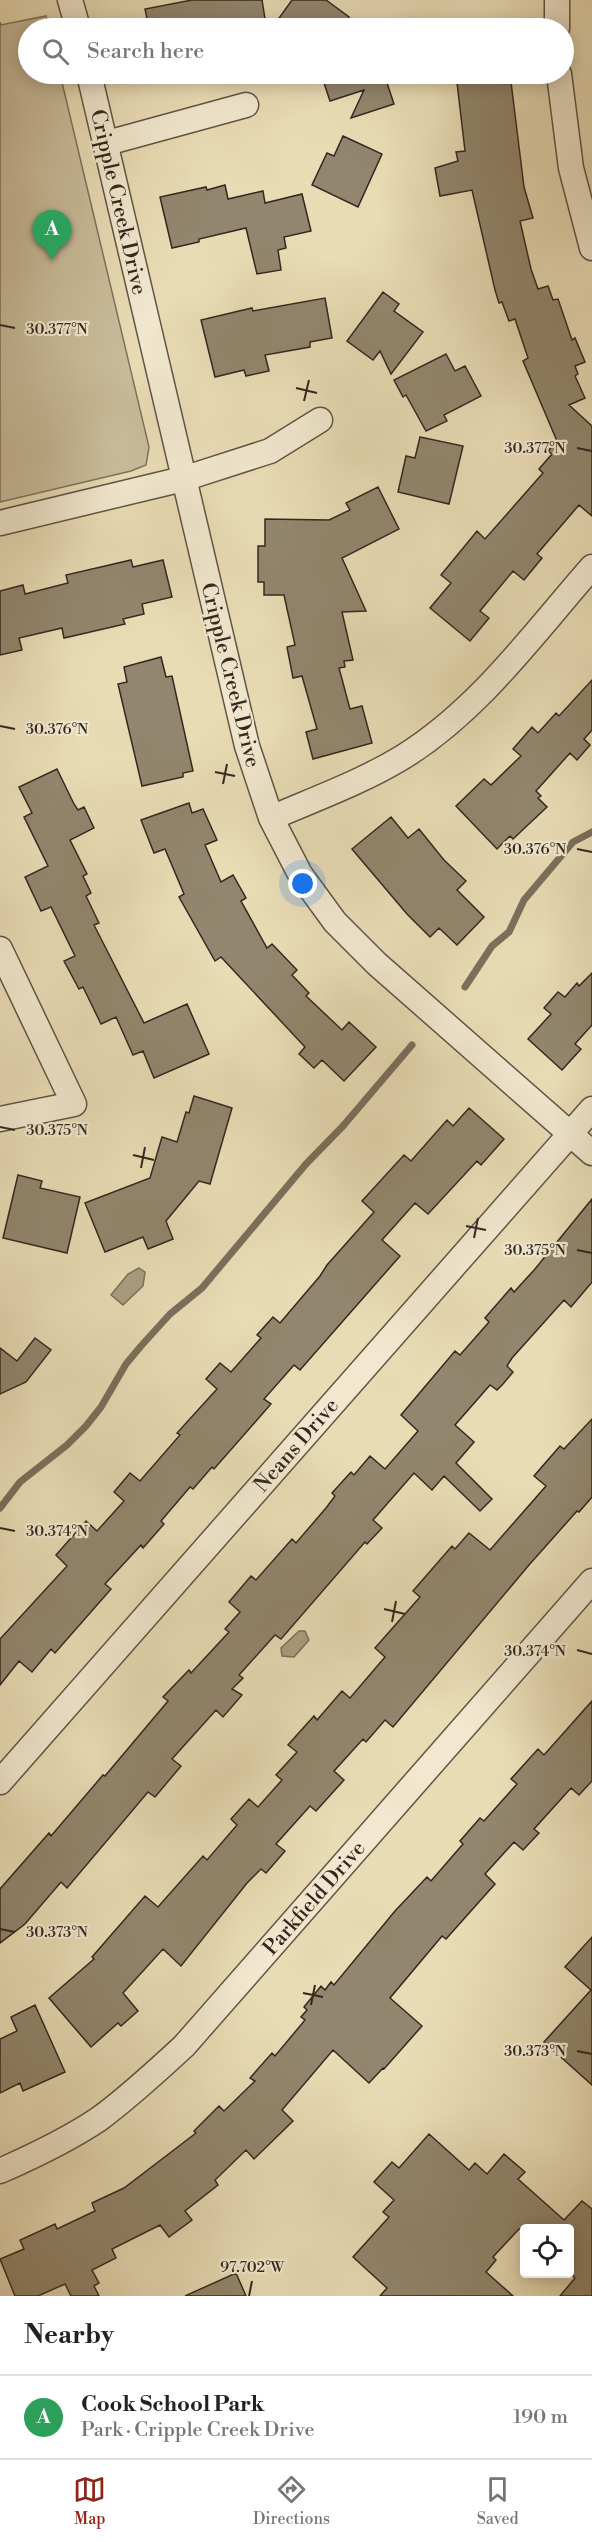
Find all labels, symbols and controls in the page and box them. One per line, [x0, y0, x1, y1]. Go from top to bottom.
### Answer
search box [18, 18, 574, 84]
icon: search [39, 35, 72, 68]
text: Search here [87, 38, 204, 65]
street label: Cripple Creek Drive [84, 107, 152, 298]
pin: A [32, 210, 72, 260]
text: 30.377°N [26, 320, 88, 339]
text: 30.377°N [504, 439, 566, 458]
street label: Cripple Creek Drive [194, 580, 266, 770]
text: 30.376°N [26, 720, 88, 739]
text: 30.376°N [504, 840, 566, 859]
your location [288, 869, 317, 898]
text: 30.375°N [26, 1121, 88, 1140]
text: 30.375°N [504, 1241, 566, 1260]
street label: Neans Drive [249, 1393, 345, 1498]
text: 30.374°N [26, 1522, 88, 1541]
text: 30.374°N [504, 1642, 566, 1661]
street label: Parkfield Drive [258, 1836, 372, 1961]
text: 30.373°N [26, 1923, 88, 1942]
text: 30.373°N [504, 2042, 566, 2061]
map controls [520, 2224, 574, 2278]
button: locate [520, 2224, 574, 2278]
text: 97.702°W [220, 2258, 284, 2277]
text: Nearby [24, 2319, 114, 2351]
text: Cook School Park [81, 2391, 264, 2418]
text: A [36, 2405, 51, 2430]
text: 190 m [513, 2405, 568, 2430]
text: Park · Cripple Creek Drive [81, 2418, 315, 2443]
tab: Map [73, 2473, 106, 2529]
tab: Directions [253, 2473, 330, 2529]
tab: Saved [477, 2473, 519, 2529]

